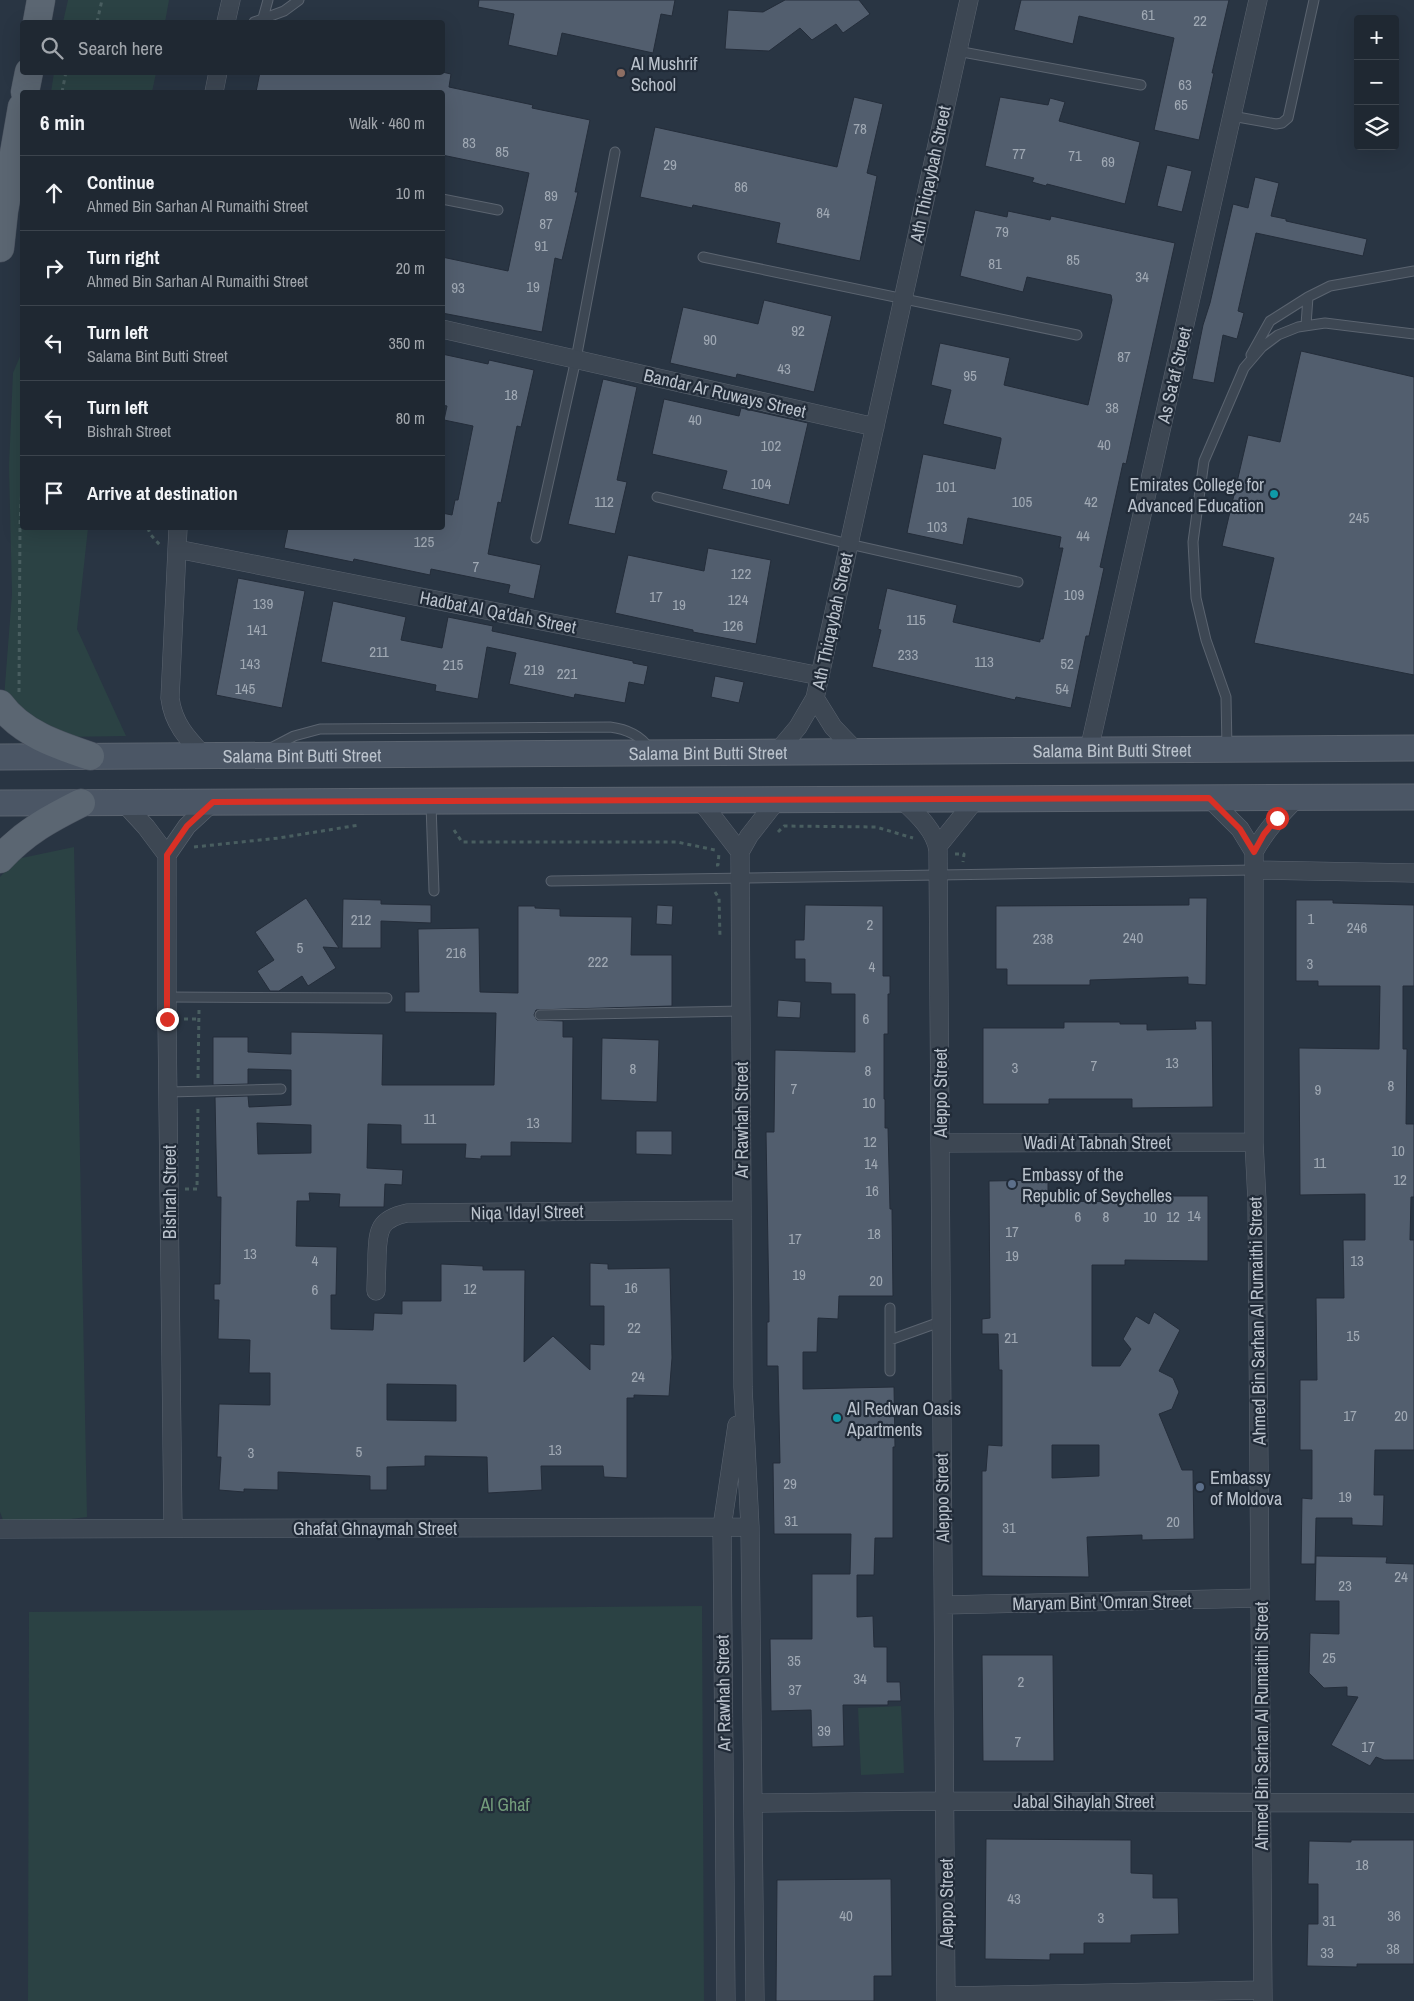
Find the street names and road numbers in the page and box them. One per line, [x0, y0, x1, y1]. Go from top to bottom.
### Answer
street label: Ath Thiqaybah Street [903, 103, 957, 246]
street label: As Sa'af Street [1151, 324, 1197, 427]
street label: Bandar Ar Ruways Street [641, 362, 809, 424]
street label: Ath Thiqaybah Street [805, 550, 859, 693]
street label: Hadbat Al Qa'dah Street [418, 585, 578, 639]
street label: Salama Bint Butti Street [1033, 737, 1191, 763]
street label: Salama Bint Butti Street [629, 739, 787, 765]
street label: Salama Bint Butti Street [223, 742, 381, 768]
street label: Aleppo Street [928, 1048, 953, 1139]
street label: Ar Rawhah Street [729, 1062, 754, 1179]
street label: Wadi At Tabnah Street [1023, 1130, 1171, 1155]
street label: Bishrah Street [157, 1145, 182, 1239]
street label: Ahmed Bin Sarhan Al Rumaithi Street [1242, 1196, 1272, 1447]
street label: Niqa 'Idayl Street [470, 1199, 584, 1225]
street label: Aleppo Street [929, 1453, 955, 1544]
street label: Ghafat Ghnaymah Street [293, 1516, 457, 1541]
street label: Maryam Bint 'Omran Street [1012, 1588, 1192, 1616]
street label: Ahmed Bin Sarhan Al Rumaithi Street [1249, 1602, 1274, 1851]
street label: Ar Rawhah Street [709, 1635, 737, 1752]
street label: Jabal Sihaylah Street [1014, 1789, 1154, 1814]
street label: Aleppo Street [934, 1858, 959, 1949]

